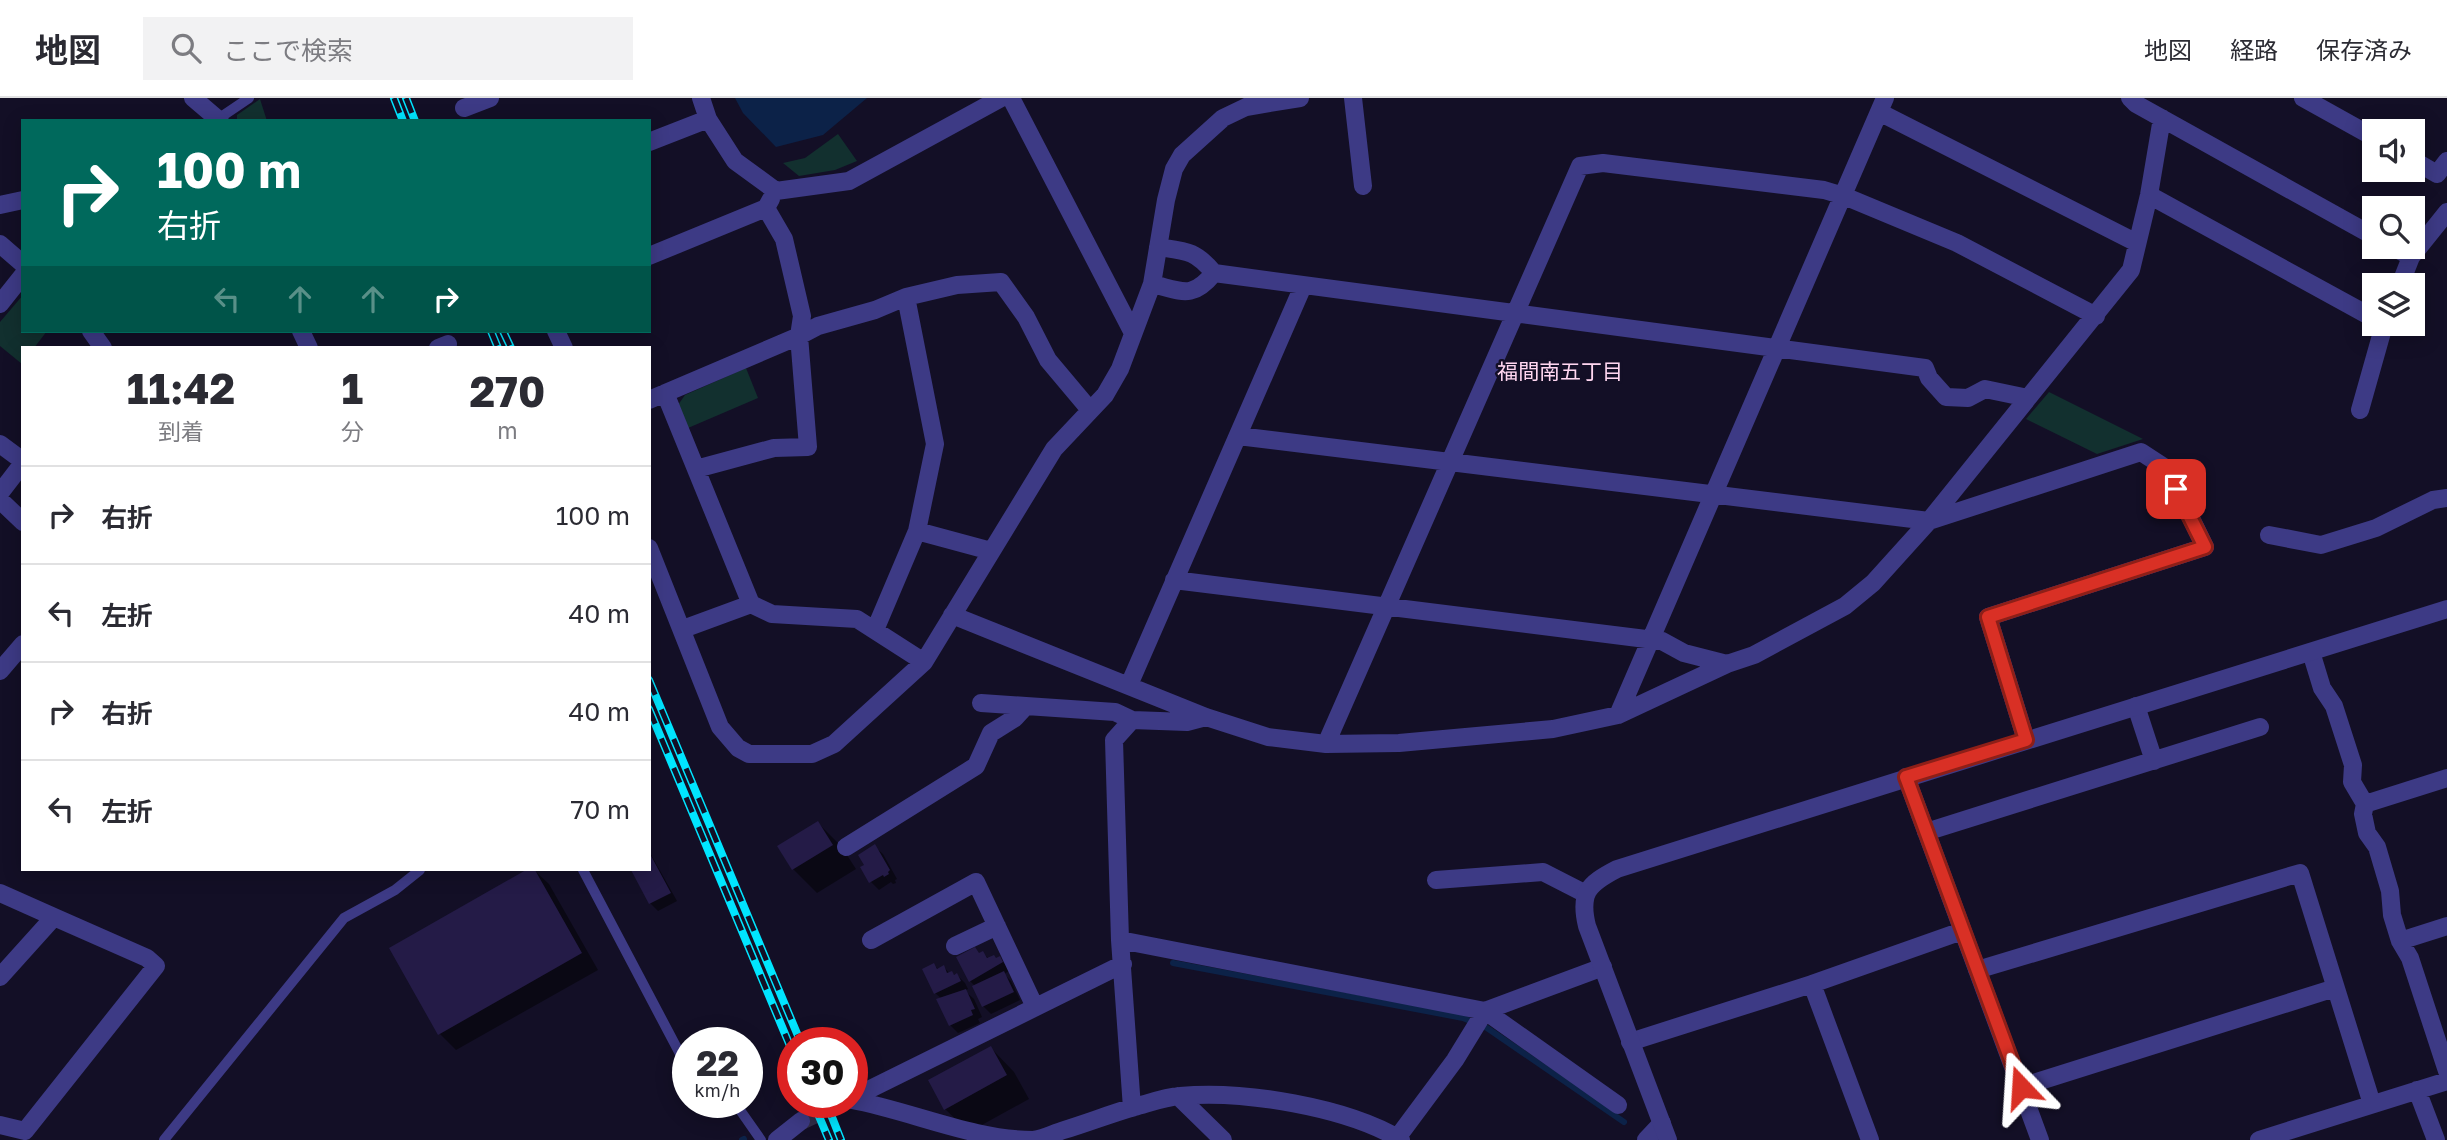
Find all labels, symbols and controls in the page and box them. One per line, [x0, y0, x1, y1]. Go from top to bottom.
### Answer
search box [143, 17, 633, 80]
icon: search [167, 29, 205, 67]
text: 地図 [35, 30, 101, 69]
text: ここで検索 [223, 35, 353, 66]
text: 地図 [2144, 35, 2192, 64]
text: 経路 [2230, 35, 2278, 64]
text: 保存済み [2316, 35, 2412, 64]
map controls [2362, 119, 2425, 336]
button: sound [2362, 119, 2425, 182]
text: 100 m [157, 140, 301, 199]
icon: right [42, 147, 133, 238]
button: search [2362, 196, 2425, 259]
text: 右折 [157, 206, 221, 244]
button: layers [2362, 273, 2425, 336]
icon: left [208, 280, 246, 318]
icon: ahead [281, 280, 319, 318]
icon: ahead [354, 280, 392, 318]
icon: right [427, 280, 465, 318]
district label: 福間南五丁目 [1497, 358, 1623, 384]
text: 11:42 [127, 363, 235, 413]
text: 1 [342, 363, 363, 413]
text: 270 [470, 366, 545, 416]
text: m [497, 416, 518, 444]
text: 到着 [158, 417, 204, 445]
text: 分 [341, 417, 364, 445]
pin [2146, 459, 2206, 519]
icon: arrive [2157, 470, 2195, 508]
icon: right [42, 496, 80, 534]
text: 100 m [556, 500, 630, 531]
text: 右折 [101, 502, 153, 533]
icon: left [42, 594, 80, 632]
text: 40 m [569, 598, 630, 629]
text: 左折 [101, 600, 153, 631]
icon: right [42, 692, 80, 730]
text: 40 m [569, 696, 630, 727]
text: 右折 [101, 698, 153, 729]
icon: left [42, 790, 80, 828]
text: 70 m [571, 794, 630, 825]
text: 左折 [101, 796, 153, 827]
speed limit sign: 30 [777, 1027, 868, 1118]
text: 22 [696, 1042, 739, 1084]
position arrow [1984, 1050, 2058, 1124]
text: km/h [695, 1079, 740, 1101]

